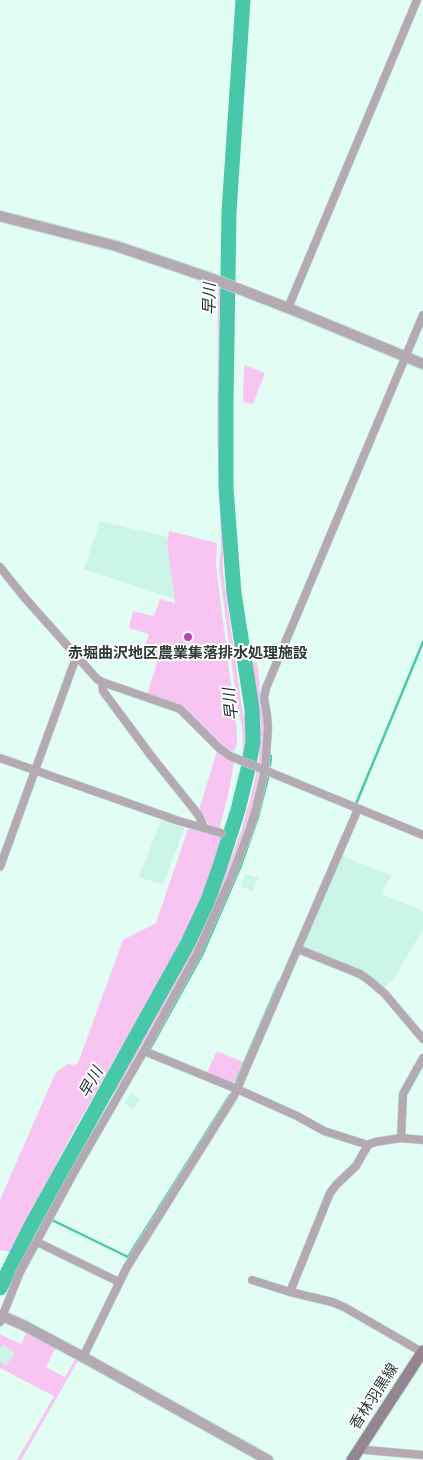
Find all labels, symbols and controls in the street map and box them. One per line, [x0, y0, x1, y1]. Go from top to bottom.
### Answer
water label: 早川 [201, 283, 221, 315]
marker: 赤堀曲沢地区農業集落排水処理施設 [182, 631, 194, 643]
place label: 赤堀曲沢地区農業集落排水処理施設 [68, 645, 308, 663]
water label: 早川 [221, 687, 243, 721]
water label: 早川 [76, 1064, 108, 1102]
street label: 香林羽黒線 [347, 1361, 403, 1433]

